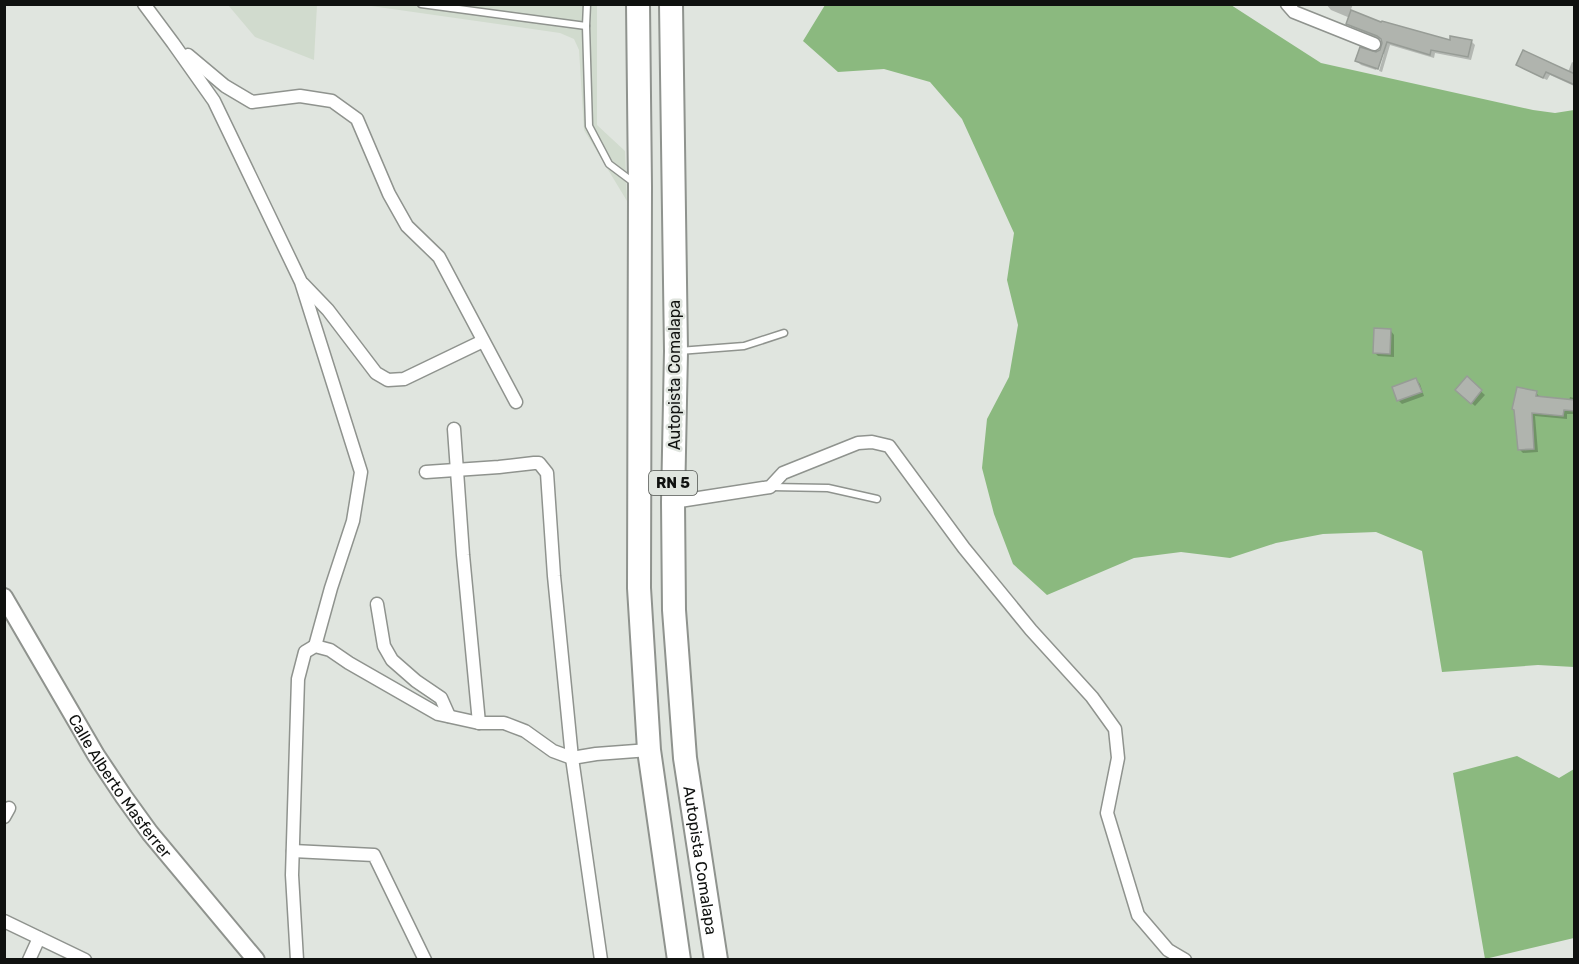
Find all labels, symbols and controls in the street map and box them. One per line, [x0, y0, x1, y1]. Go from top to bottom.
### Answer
street label: Autopista Comalapa [665, 300, 684, 450]
road number: RN 5 [649, 471, 697, 495]
street label: Calle Alberto Masferrer [64, 711, 176, 862]
street label: Autopista Comalapa [679, 785, 721, 936]

